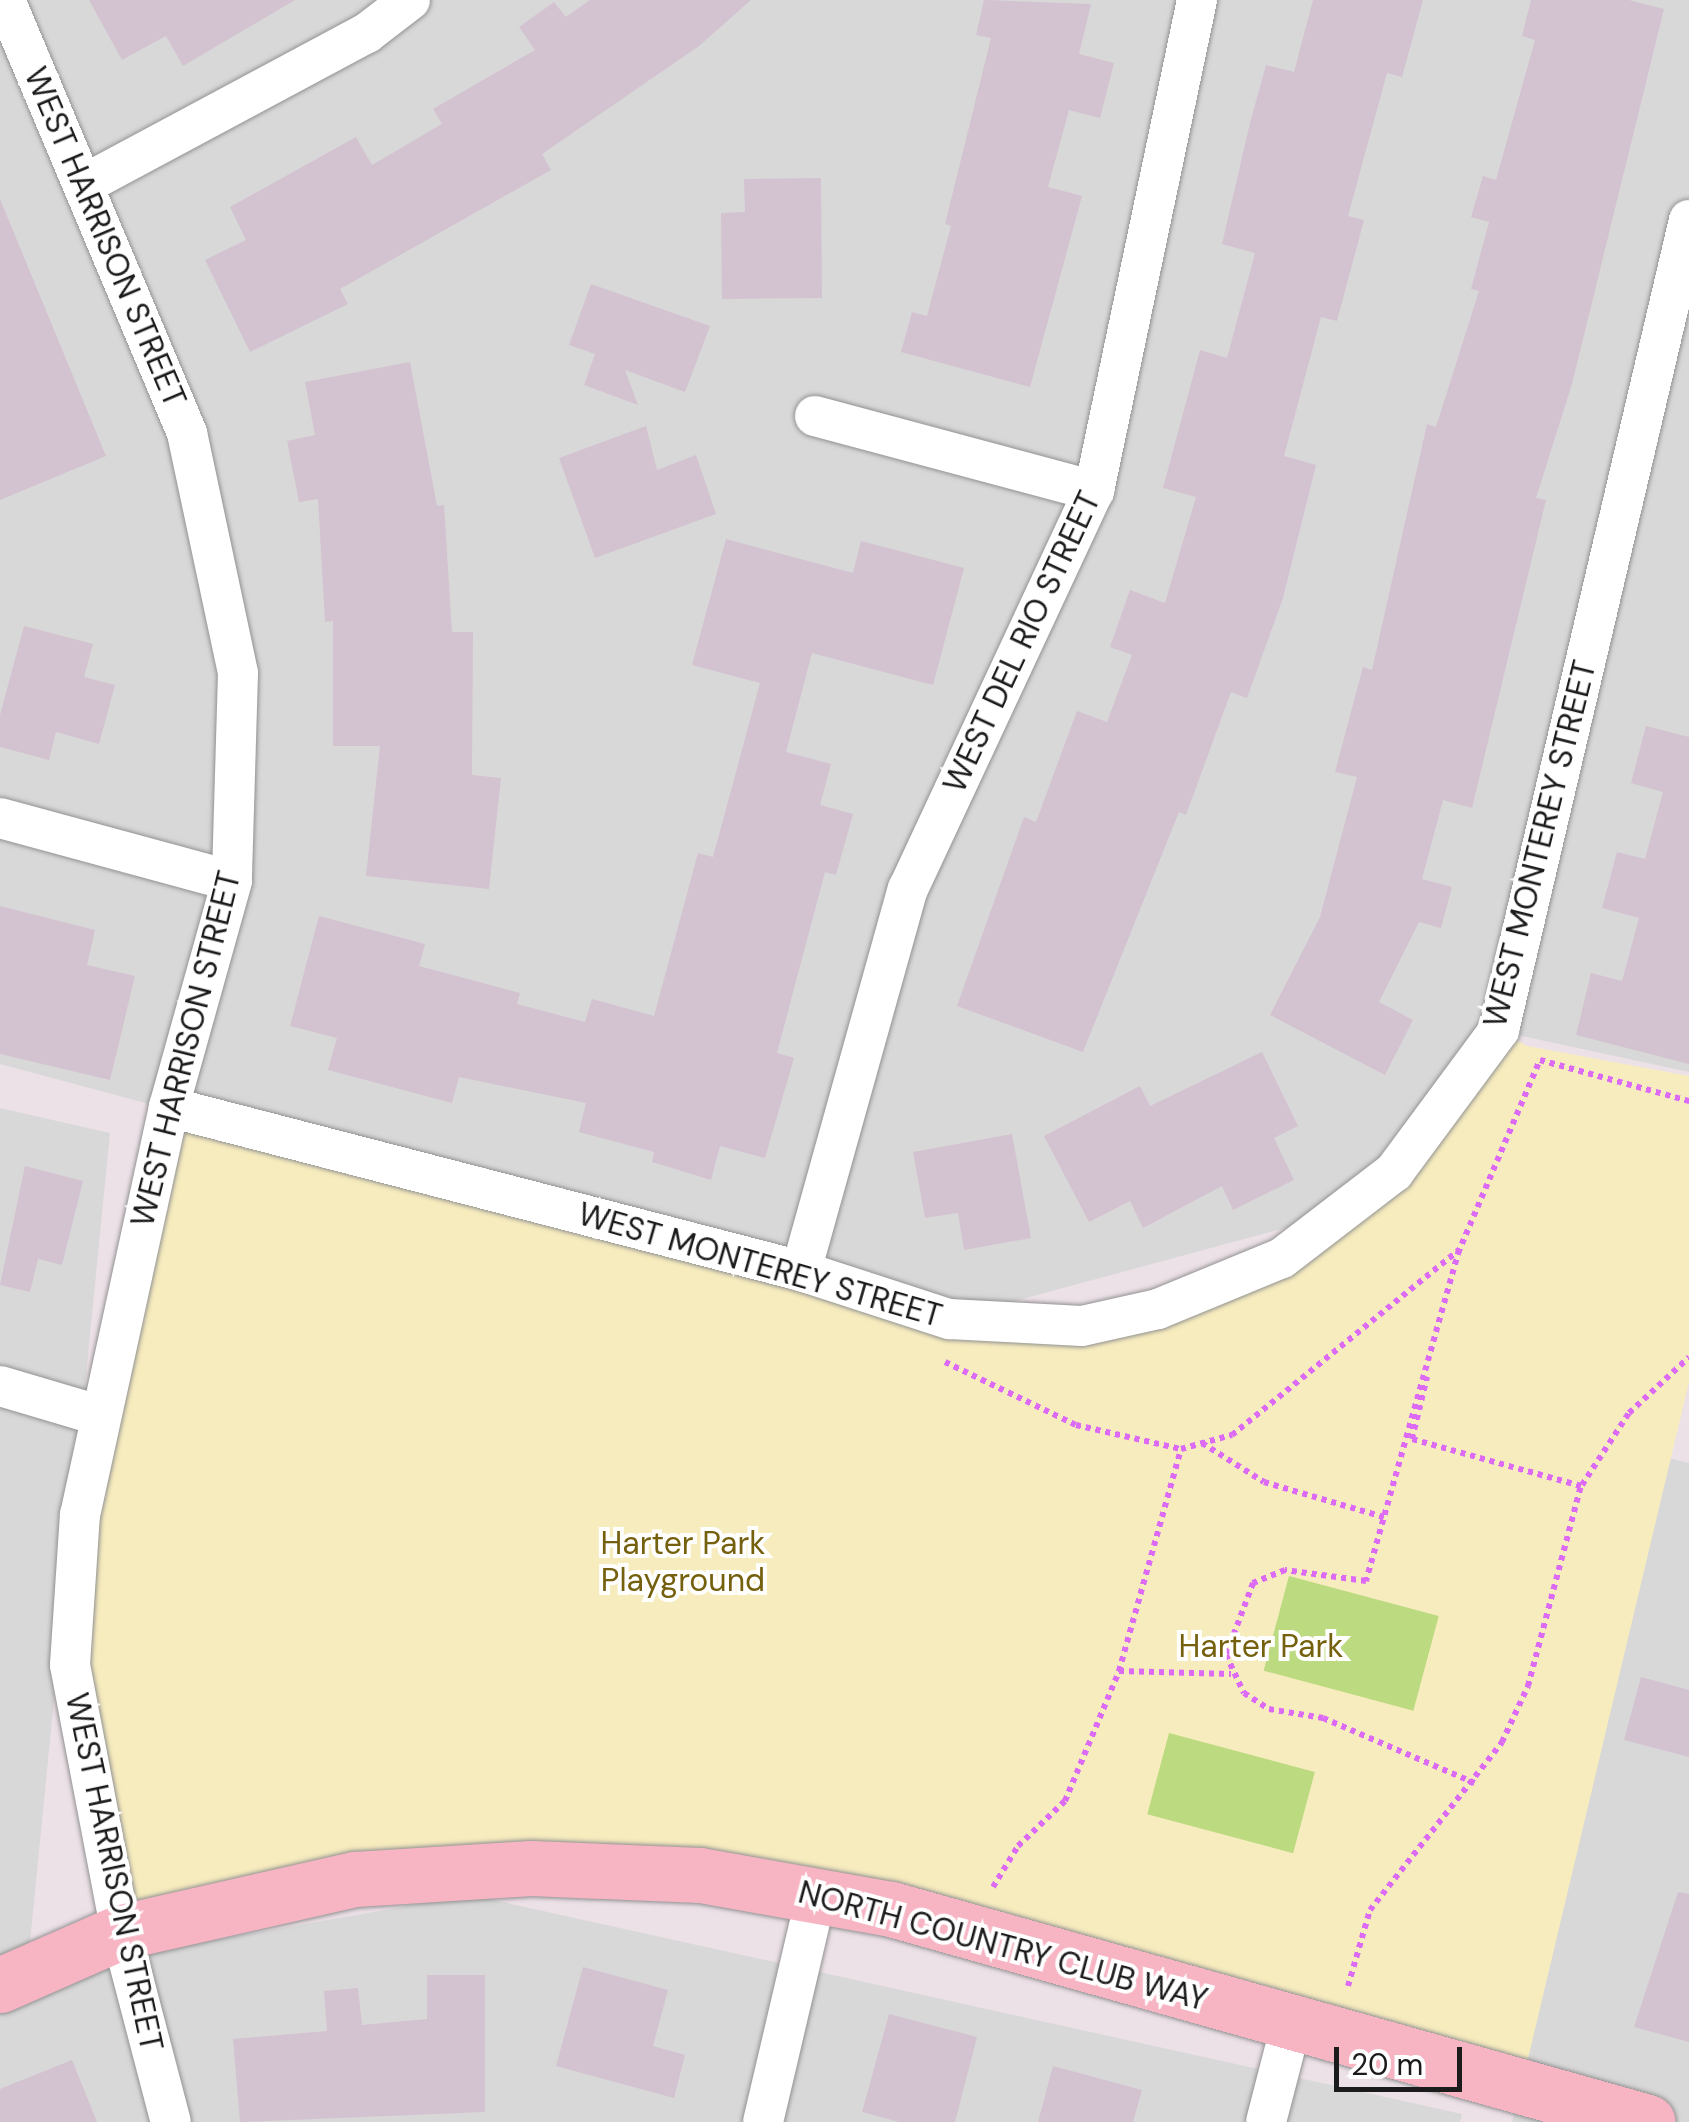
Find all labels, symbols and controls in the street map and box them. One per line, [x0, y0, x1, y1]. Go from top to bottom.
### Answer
street label: WEST HARRISON STREET [16, 61, 194, 413]
street label: WEST DEL RIO STREET [935, 485, 1109, 799]
street label: WEST MONTEREY STREET [1476, 657, 1604, 1031]
street label: WEST HARRISON STREET [123, 867, 249, 1231]
street label: WEST MONTEREY STREET [574, 1195, 946, 1335]
park label: Harter Park Playground [601, 1525, 765, 1600]
park label: Harter Park [1179, 1627, 1343, 1665]
street label: WEST HARRISON STREET [57, 1689, 171, 2055]
street label: NORTH COUNTRY CLUB WAY [794, 1873, 1212, 2019]
scale bar [1339, 2027, 1466, 2089]
text: 20 m [1351, 2045, 1423, 2084]

